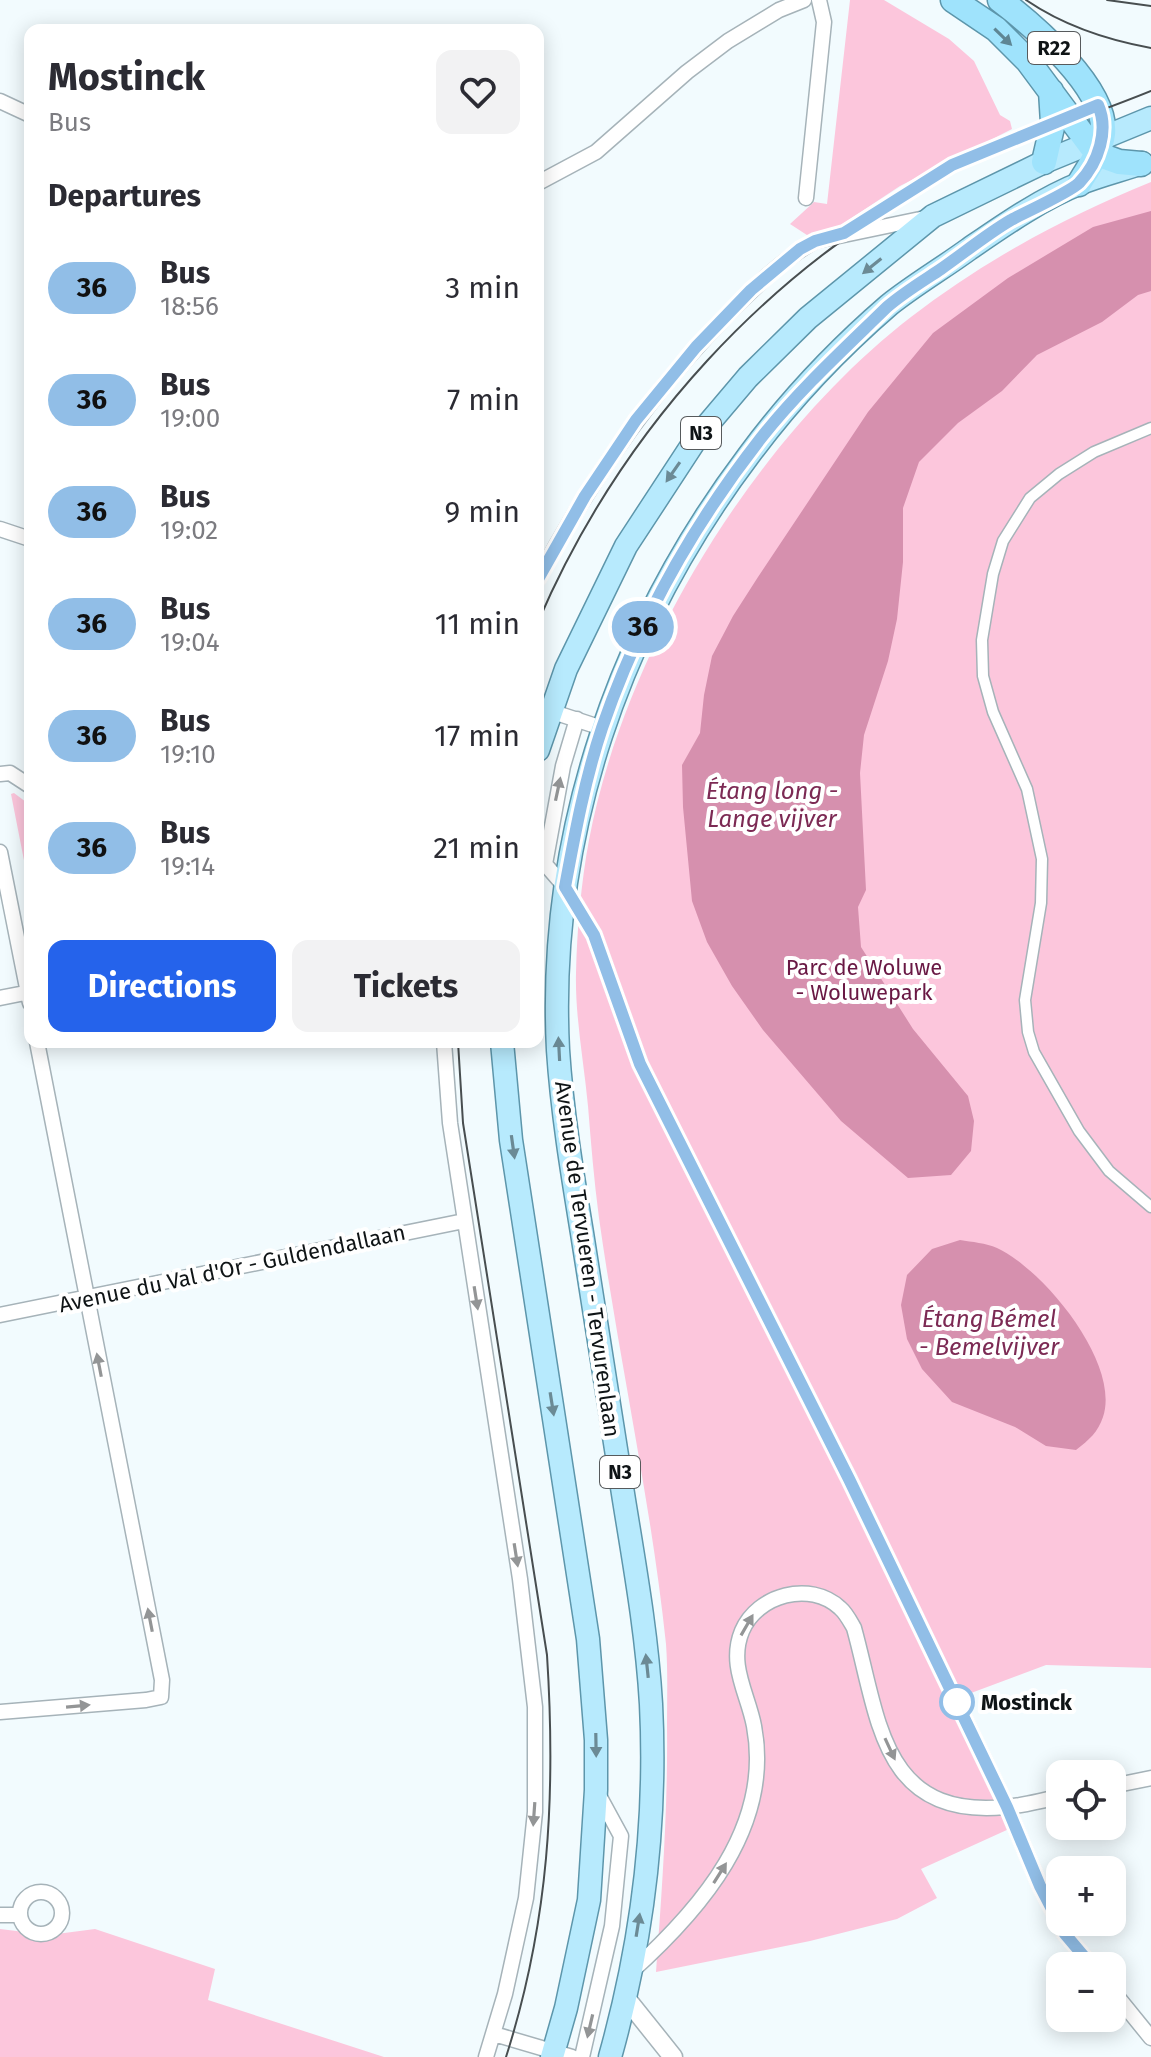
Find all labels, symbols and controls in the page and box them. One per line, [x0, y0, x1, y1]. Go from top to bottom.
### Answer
one-way arrow [993, 27, 1012, 45]
road number: R22 [1028, 32, 1080, 64]
button: heart [436, 50, 520, 134]
text: Mostinck [48, 54, 205, 100]
text: Bus [48, 107, 91, 138]
text: Departures [48, 178, 201, 214]
text: Bus [160, 255, 210, 291]
one-way arrow [862, 257, 883, 274]
text: 3 min [445, 270, 520, 306]
text: 36 [77, 271, 107, 304]
text: 18:56 [160, 291, 219, 322]
text: Bus [160, 367, 210, 403]
text: 7 min [447, 382, 520, 418]
text: 36 [77, 383, 107, 416]
text: 19:00 [160, 403, 220, 434]
road number: N3 [681, 417, 721, 449]
one-way arrow [666, 461, 681, 482]
text: Bus [160, 479, 210, 515]
text: 9 min [445, 494, 520, 530]
text: 36 [77, 495, 107, 528]
text: 19:02 [160, 515, 218, 546]
text: Bus [160, 591, 210, 627]
line badge: 36 [607, 601, 679, 653]
text: 11 min [435, 606, 520, 642]
text: 36 [77, 607, 107, 640]
text: 36 [628, 610, 658, 643]
text: 19:04 [160, 627, 220, 658]
text: Bus [160, 703, 210, 739]
text: 17 min [434, 718, 520, 754]
text: 36 [77, 719, 107, 752]
text: 19:10 [160, 739, 216, 770]
one-way arrow [553, 776, 565, 801]
water label: Étang long - Lange vijver [706, 776, 838, 833]
text: Bus [160, 815, 210, 851]
text: 21 min [433, 830, 520, 866]
text: 36 [77, 831, 107, 864]
text: 19:14 [160, 851, 215, 882]
button: Directions [48, 940, 276, 1032]
button: Tickets [292, 940, 520, 1032]
park label: Parc de Woluwe - Woluwepark [786, 954, 942, 1006]
one-way arrow [552, 1036, 565, 1061]
street label: Avenue de Tervueren - Tervurenlaan [549, 1079, 626, 1439]
one-way arrow [507, 1135, 520, 1160]
street label: Avenue du Val d'Or - Guldendallaan [56, 1219, 408, 1318]
one-way arrow [470, 1286, 483, 1311]
water label: Étang Bémel - Bemelvijver [919, 1304, 1060, 1361]
one-way arrow [92, 1352, 105, 1377]
one-way arrow [547, 1392, 559, 1417]
road number: N3 [600, 1456, 640, 1488]
one-way arrow [510, 1543, 523, 1568]
one-way arrow [143, 1607, 156, 1632]
one-way arrow [740, 1614, 754, 1636]
one-way arrow [641, 1654, 654, 1679]
marker: Mostinck [940, 1685, 974, 1719]
place label: Mostinck [981, 1689, 1073, 1716]
one-way arrow [66, 1699, 91, 1712]
one-way arrow [589, 1733, 602, 1758]
one-way arrow [883, 1737, 897, 1761]
map controls [1046, 1760, 1126, 2032]
button: locate [1046, 1760, 1126, 1840]
one-way arrow [527, 1802, 540, 1827]
button: + [1046, 1856, 1126, 1936]
one-way arrow [712, 1862, 726, 1884]
one-way arrow [633, 1913, 645, 1938]
button: − [1046, 1952, 1126, 2032]
one-way arrow [583, 2014, 595, 2039]

